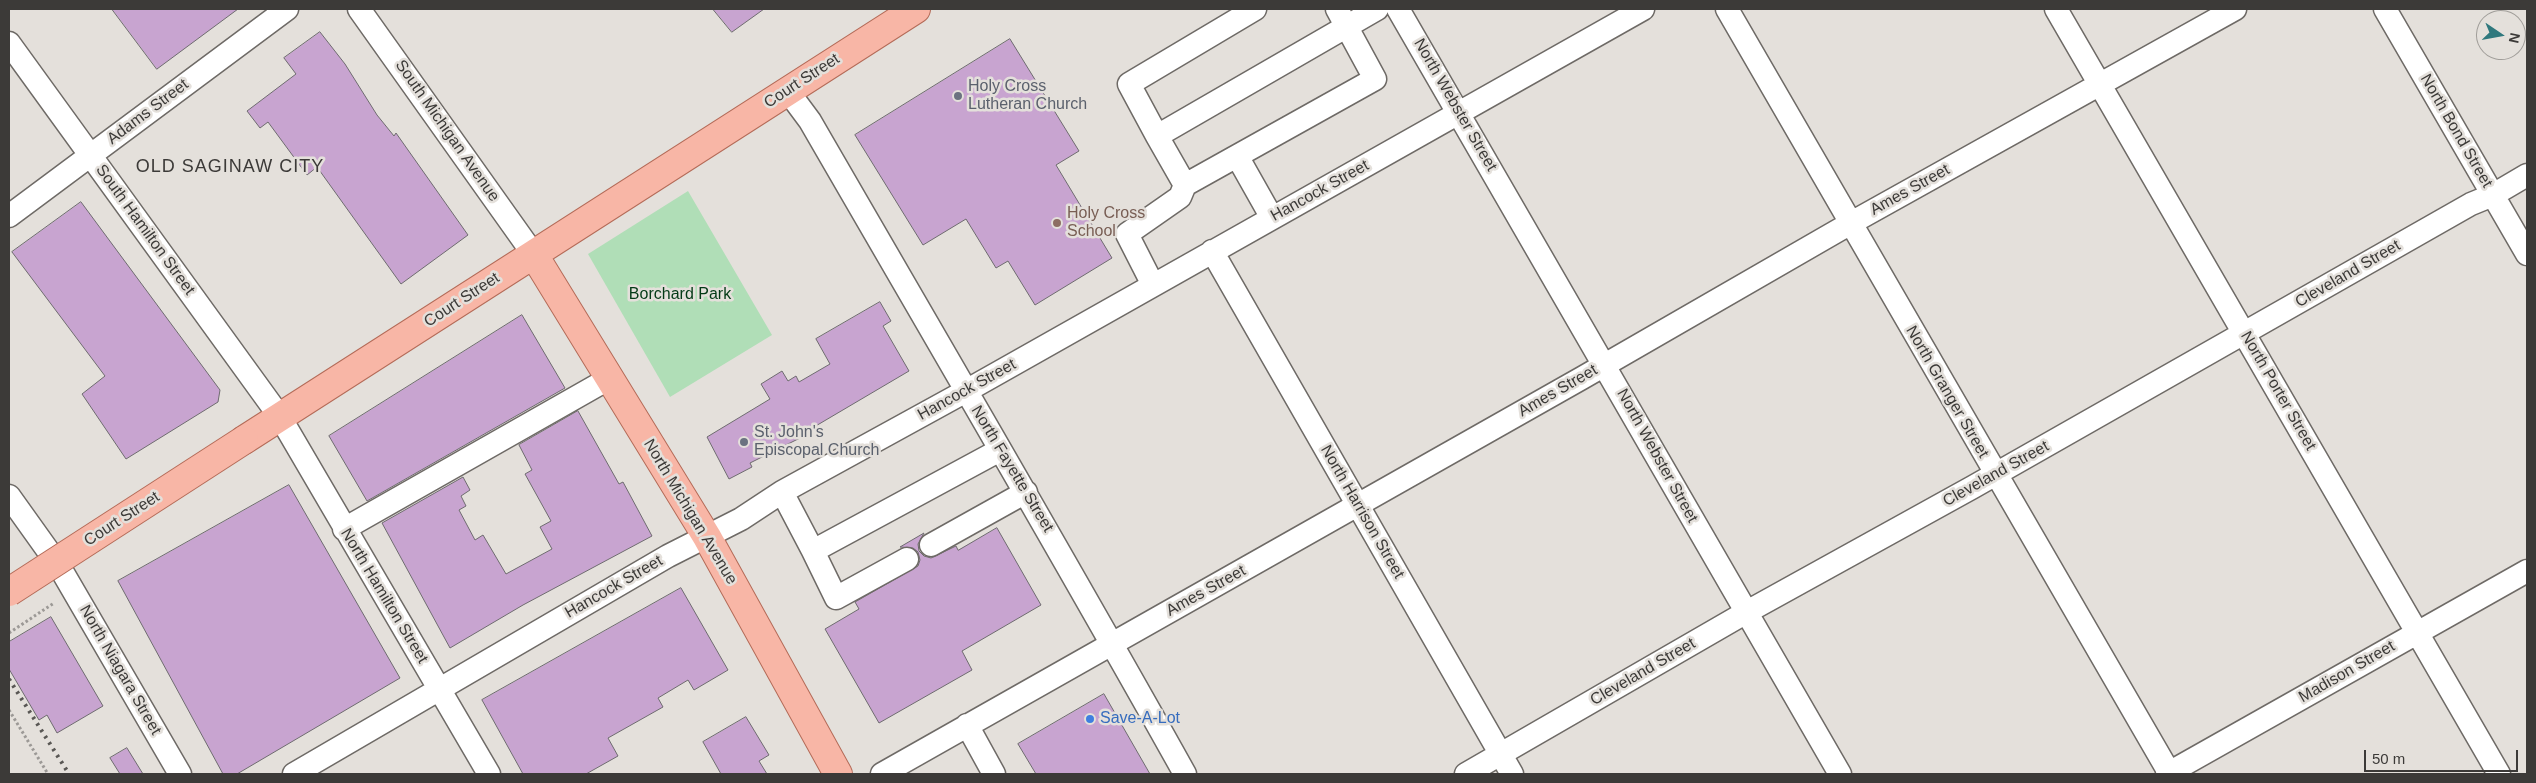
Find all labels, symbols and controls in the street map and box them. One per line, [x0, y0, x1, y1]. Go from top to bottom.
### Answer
north arrow [2476, 10, 2526, 60]
text: N [2506, 31, 2524, 45]
street label: North Webster Street [1409, 35, 1501, 175]
street label: Court Street [761, 49, 843, 113]
street label: South Michigan Avenue [391, 56, 503, 206]
street label: North Bond Street [2416, 71, 2496, 191]
street label: Adams Street [104, 75, 192, 149]
place label: Holy Cross Lutheran Church [968, 77, 1087, 115]
marker: Holy Cross Lutheran Church [952, 90, 964, 102]
district label: OLD SAGINAW CITY [134, 156, 326, 178]
street label: Hancock Street [1268, 156, 1372, 226]
street label: Ames Street [1867, 160, 1953, 220]
street label: South Hamilton Street [91, 161, 199, 299]
place label: Holy Cross School [1067, 204, 1145, 242]
marker: Holy Cross School [1051, 217, 1063, 229]
street label: Cleveland Street [2292, 236, 2404, 312]
street label: Court Street [421, 268, 503, 332]
park label: Borchard Park [629, 285, 731, 305]
street label: North Granger Street [1901, 323, 1993, 461]
street label: North Porter Street [2236, 328, 2320, 454]
street label: Hancock Street [915, 355, 1019, 425]
street label: Ames Street [1515, 361, 1601, 421]
street label: North Webster Street [1612, 386, 1702, 526]
street label: North Fayette Street [967, 402, 1057, 536]
place label: St. John's Episcopal Church [754, 423, 879, 461]
street label: North Michigan Avenue [639, 436, 741, 588]
marker: St. John's Episcopal Church [738, 436, 750, 448]
street label: Cleveland Street [1940, 437, 2052, 511]
street label: North Harrison Street [1316, 442, 1408, 582]
street label: Court Street [81, 487, 163, 551]
street label: North Hamilton Street [336, 525, 432, 667]
street label: Hancock Street [562, 551, 666, 623]
street label: Ames Street [1163, 561, 1249, 621]
street label: North Niagara Street [75, 602, 165, 738]
street label: Cleveland Street [1587, 634, 1699, 710]
street label: Madison Street [2296, 637, 2398, 707]
place label: Save-A-Lot [1100, 709, 1180, 729]
marker: Save-A-Lot [1084, 713, 1096, 725]
scale bar [2366, 740, 2520, 772]
text: 50 m [2372, 750, 2405, 767]

